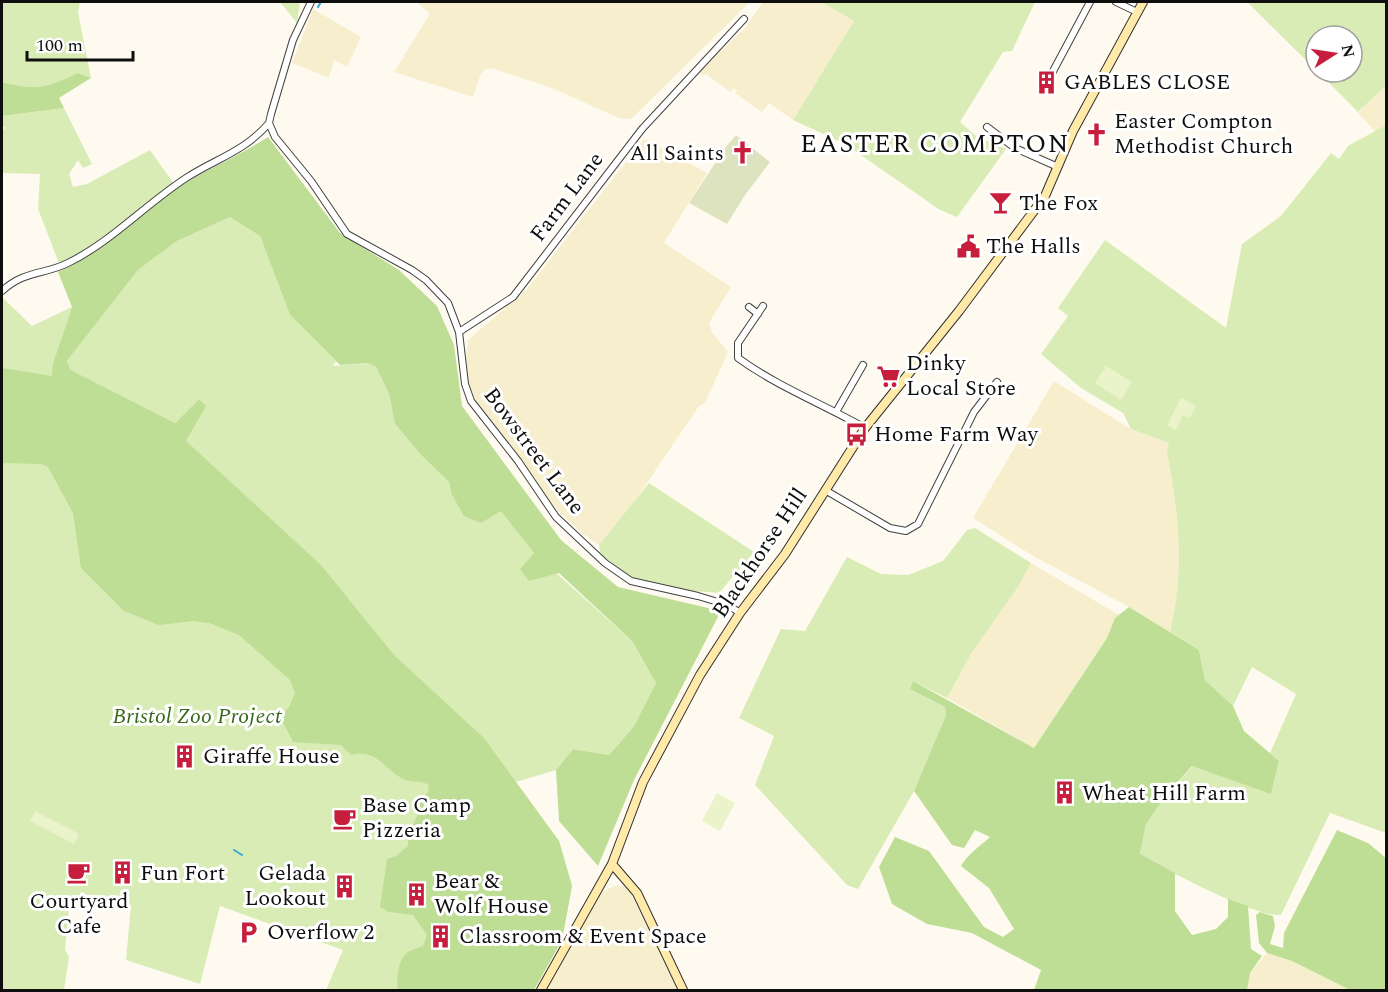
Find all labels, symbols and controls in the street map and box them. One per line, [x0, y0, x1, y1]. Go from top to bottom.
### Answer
scale bar [27, 24, 134, 62]
north arrow [1304, 24, 1364, 84]
text: 100 m [36, 32, 83, 59]
text: N [1335, 42, 1361, 60]
place label: GABLES CLOSE [1064, 66, 1230, 99]
building icon: GABLES CLOSE [1033, 69, 1059, 95]
place label: Easter Compton Methodist Church [1114, 105, 1293, 163]
church icon: Easter Compton Methodist Church [1083, 121, 1109, 147]
district label: EASTER COMPTON [800, 124, 1070, 164]
place label: All Saints [629, 137, 724, 170]
church icon: All Saints [729, 140, 755, 166]
street label: Farm Lane [522, 145, 612, 249]
place label: The Fox [1019, 187, 1098, 220]
bar icon: The Fox [988, 190, 1014, 216]
place label: The Halls [986, 230, 1081, 263]
public building icon: The Halls [955, 233, 981, 259]
place label: Dinky Local Store [906, 347, 1016, 405]
supermarket icon: Dinky Local Store [875, 363, 901, 389]
street label: Bowstreet Lane [475, 380, 593, 522]
place label: Home Farm Way [874, 418, 1040, 451]
bus stop icon: Home Farm Way [843, 421, 869, 447]
street label: Blackhorse Hill [704, 481, 816, 625]
park label: Bristol Zoo Project [112, 700, 283, 733]
place label: Giraffe House [203, 740, 340, 773]
building icon: Giraffe House [172, 743, 198, 769]
place label: Wheat Hill Farm [1082, 777, 1246, 810]
building icon: Wheat Hill Farm [1051, 780, 1077, 806]
place label: Base Camp Pizzeria [362, 789, 471, 847]
cafe icon: Base Camp Pizzeria [331, 805, 357, 831]
place label: Fun Fort [140, 857, 225, 890]
place label: Gelada Lookout [244, 857, 326, 915]
cafe icon: Courtyard Cafe [66, 859, 92, 885]
building icon: Fun Fort [109, 860, 135, 886]
place label: Bear & Wolf House [434, 865, 549, 923]
building icon: Gelada Lookout [331, 873, 357, 899]
building icon: Bear & Wolf House [403, 881, 429, 907]
place label: Courtyard Cafe [29, 885, 129, 943]
place label: Overflow 2 [267, 916, 374, 949]
parking icon: Overflow 2 [236, 919, 262, 945]
place label: Classroom & Event Space [459, 920, 707, 953]
building icon: Classroom & Event Space [428, 923, 454, 949]

